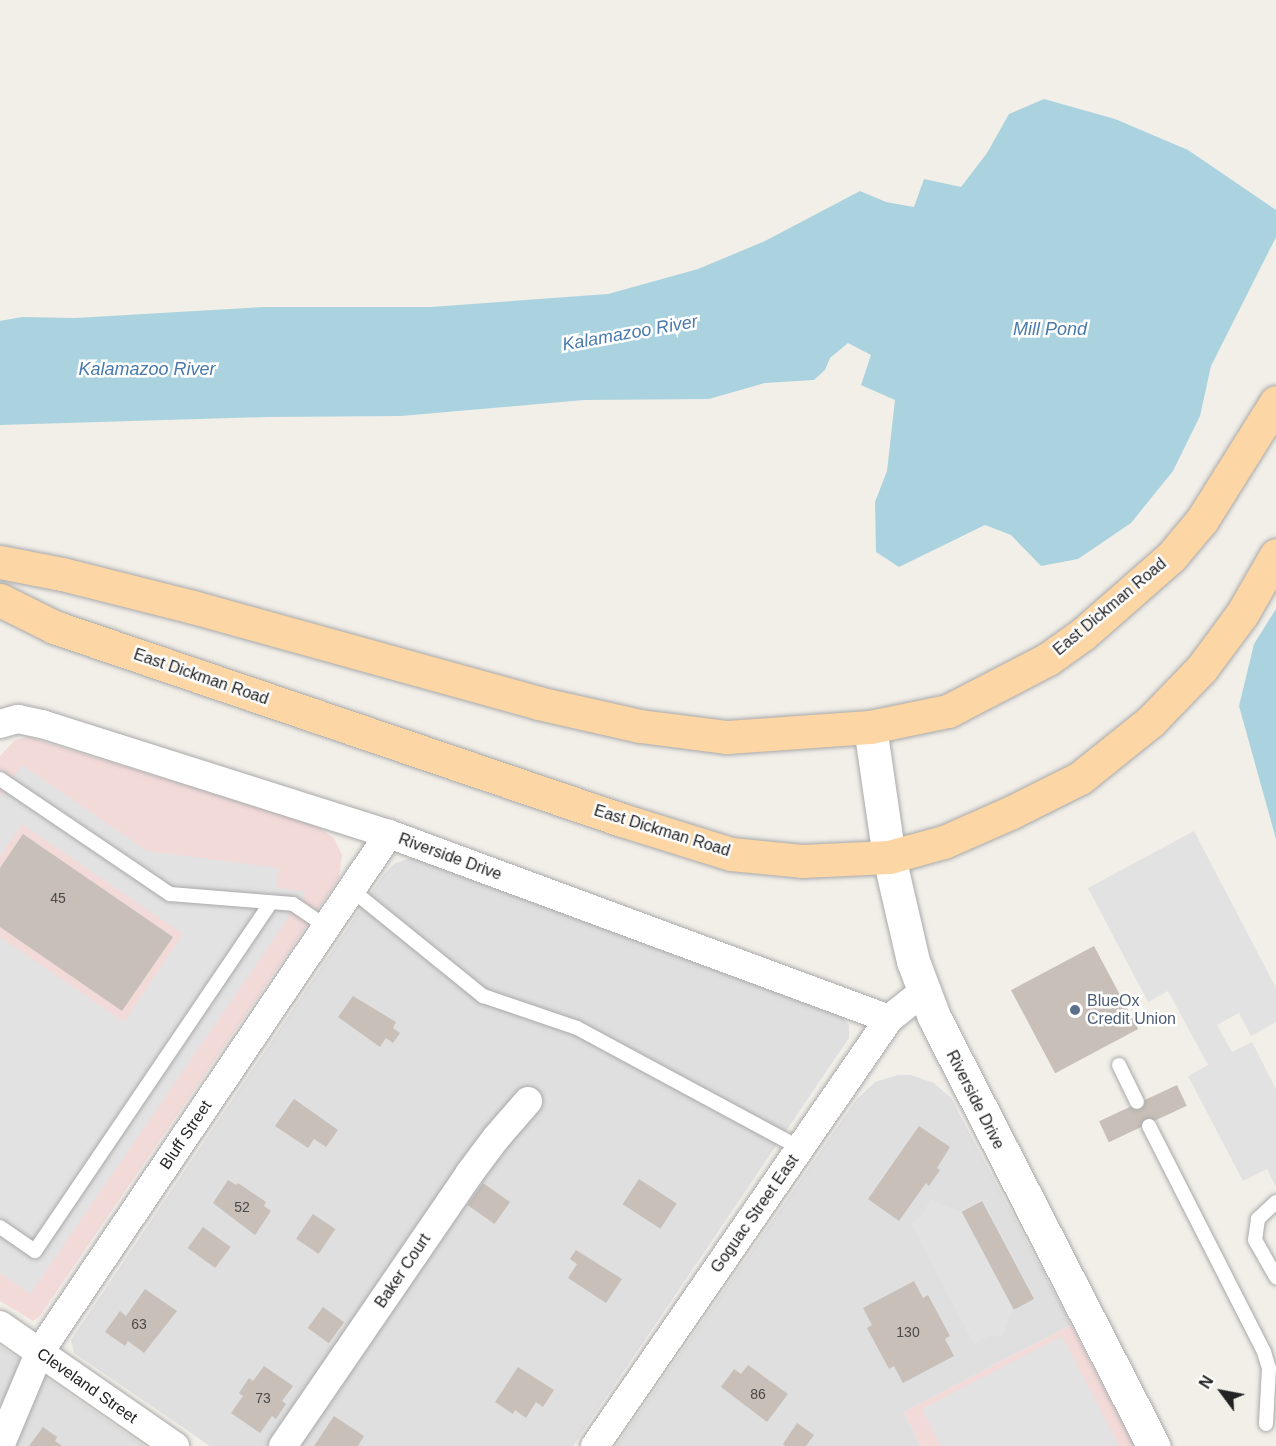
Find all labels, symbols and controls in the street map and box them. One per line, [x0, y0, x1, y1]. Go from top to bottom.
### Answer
water label: Kalamazoo River [561, 310, 699, 356]
water label: Mill Pond [1013, 318, 1087, 340]
water label: Kalamazoo River [78, 358, 216, 380]
street label: East Dickman Road [1050, 554, 1170, 660]
street label: East Dickman Road [131, 645, 271, 709]
street label: East Dickman Road [592, 801, 732, 861]
street label: Riverside Drive [396, 829, 504, 885]
house number: 45 [50, 890, 66, 906]
place label: BlueOx Credit Union [1087, 991, 1176, 1029]
marker: BlueOx Credit Union [1068, 1003, 1082, 1017]
street label: Riverside Drive [942, 1047, 1008, 1153]
street label: Bluff Street [156, 1097, 216, 1173]
street label: Goguac Street East [707, 1151, 803, 1277]
house number: 52 [234, 1199, 250, 1215]
street label: Baker Court [371, 1230, 435, 1312]
house number: 63 [131, 1316, 147, 1332]
house number: 130 [896, 1324, 920, 1340]
street label: Cleveland Street [33, 1344, 141, 1428]
north arrow [1192, 1362, 1252, 1422]
text: N [1196, 1373, 1217, 1392]
house number: 86 [750, 1386, 766, 1402]
house number: 73 [255, 1390, 271, 1406]

